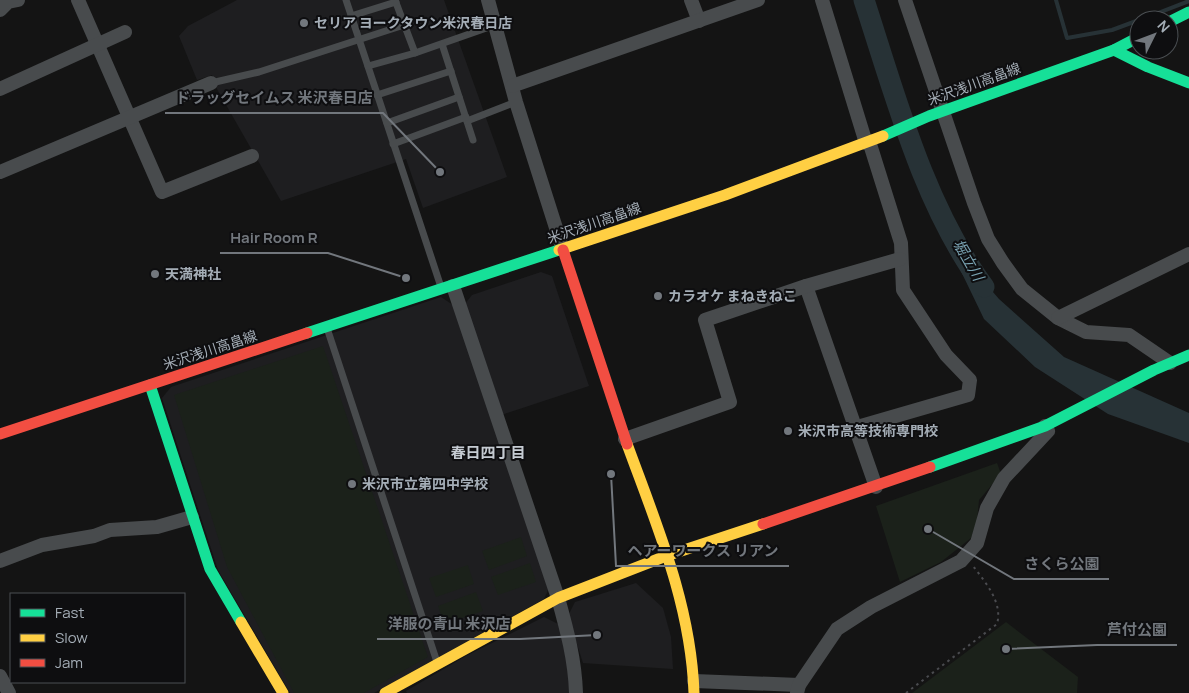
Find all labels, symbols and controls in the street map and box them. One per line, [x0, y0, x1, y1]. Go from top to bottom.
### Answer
north arrow [1129, 10, 1179, 60]
place label: セリア ヨークタウン米沢春日店 [314, 13, 512, 32]
text: N [1154, 16, 1174, 36]
marker: セリア ヨークタウン米沢春日店 [298, 17, 310, 29]
street label: 米沢浅川高畠線 [925, 58, 1023, 109]
callout: ドラッグセイムス 米沢春日店 [165, 83, 383, 113]
text: ドラッグセイムス 米沢春日店 [175, 87, 373, 108]
street label: 米沢浅川高畠線 [544, 198, 643, 247]
callout: Hair Room R [220, 223, 328, 253]
text: Hair Room R [230, 227, 318, 248]
water label: 堀立川 [948, 235, 990, 286]
place label: 天満神社 [165, 264, 221, 283]
marker: 天満神社 [149, 268, 161, 280]
place label: カラオケ まねきねこ [668, 286, 797, 305]
marker: カラオケ まねきねこ [652, 290, 664, 302]
street label: 米沢浅川高畠線 [160, 325, 259, 374]
place label: 米沢市高等技術専門校 [798, 421, 938, 440]
marker: 米沢市高等技術専門校 [782, 425, 794, 437]
district label: 春日四丁目 [450, 442, 526, 463]
place label: 米沢市立第四中学校 [362, 474, 488, 493]
marker: 米沢市立第四中学校 [346, 478, 358, 490]
callout: ヘアーワークス リアン [616, 536, 789, 566]
text: ヘアーワークス リアン [627, 540, 779, 561]
callout: さくら公園 [1014, 549, 1109, 579]
text: さくら公園 [1024, 553, 1100, 574]
legend [10, 593, 185, 683]
text: Fast [55, 602, 84, 623]
callout: 洋服の青山 米沢店 [377, 609, 520, 639]
text: 洋服の青山 米沢店 [387, 613, 511, 634]
callout: 芦付公園 [1097, 615, 1177, 645]
text: 芦付公園 [1107, 619, 1167, 640]
text: Slow [55, 627, 88, 648]
text: Jam [55, 652, 83, 673]

